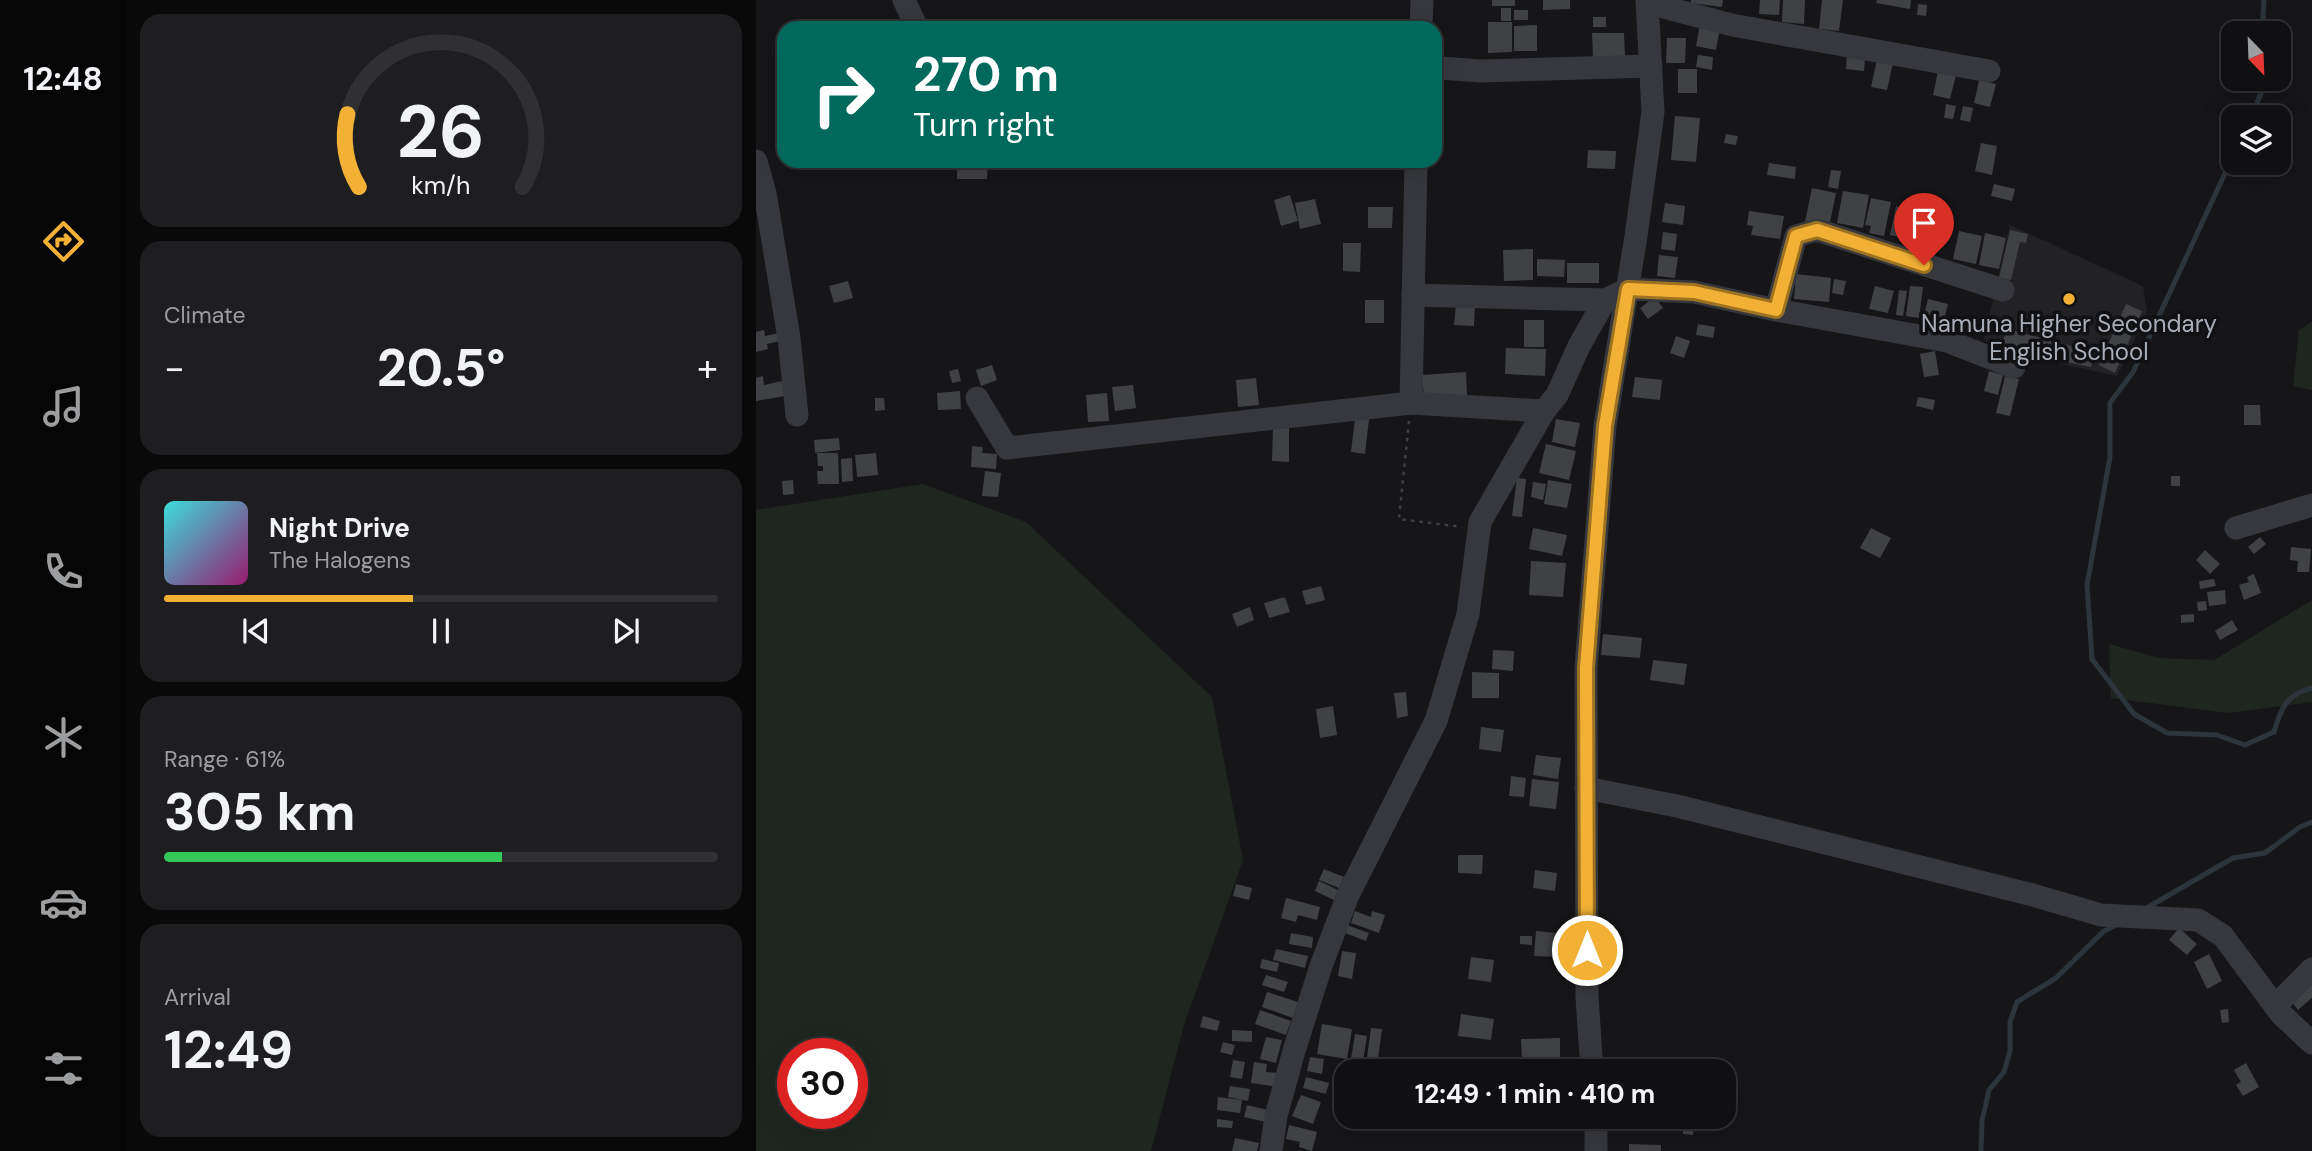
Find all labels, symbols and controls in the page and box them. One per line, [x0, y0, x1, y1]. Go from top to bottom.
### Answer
north arrow [2221, 21, 2291, 91]
map controls [2221, 21, 2291, 175]
text: 270 m [913, 42, 1059, 106]
icon: right [798, 49, 889, 140]
text: 12:48 [23, 58, 103, 100]
text: 26 [397, 85, 485, 180]
text: Turn right [913, 104, 1055, 146]
button: layers [2221, 105, 2291, 175]
text: km/h [411, 169, 471, 202]
pin [1894, 193, 1954, 265]
icon: arrive [1905, 204, 1943, 242]
icon: directions [39, 217, 88, 266]
marker: Namuna Higher Secondary English School [2061, 291, 2077, 307]
text: Climate [164, 300, 246, 330]
place label: Namuna Higher Secondary English School [1921, 308, 2217, 367]
text: 20.5° [377, 334, 505, 402]
text: − [164, 343, 185, 393]
text: + [697, 343, 718, 393]
icon: music [39, 382, 88, 431]
text: Night Drive [269, 511, 410, 545]
text: The Halogens [269, 545, 411, 575]
icon: phone [39, 547, 88, 596]
icon: previous [237, 612, 275, 650]
icon: pause [422, 612, 460, 650]
icon: next [607, 612, 645, 650]
icon: climate [39, 713, 88, 762]
text: Range · 61% [164, 744, 285, 774]
text: 305 km [164, 778, 356, 846]
icon: car [39, 878, 88, 927]
position arrow [1550, 913, 1624, 987]
text: Arrival [164, 982, 231, 1012]
text: 12:49 [164, 1016, 293, 1084]
speed limit sign: 30 [777, 1038, 868, 1129]
icon: filters [39, 1044, 88, 1093]
text: 12:49 · 1 min · 410 m [1415, 1077, 1655, 1111]

